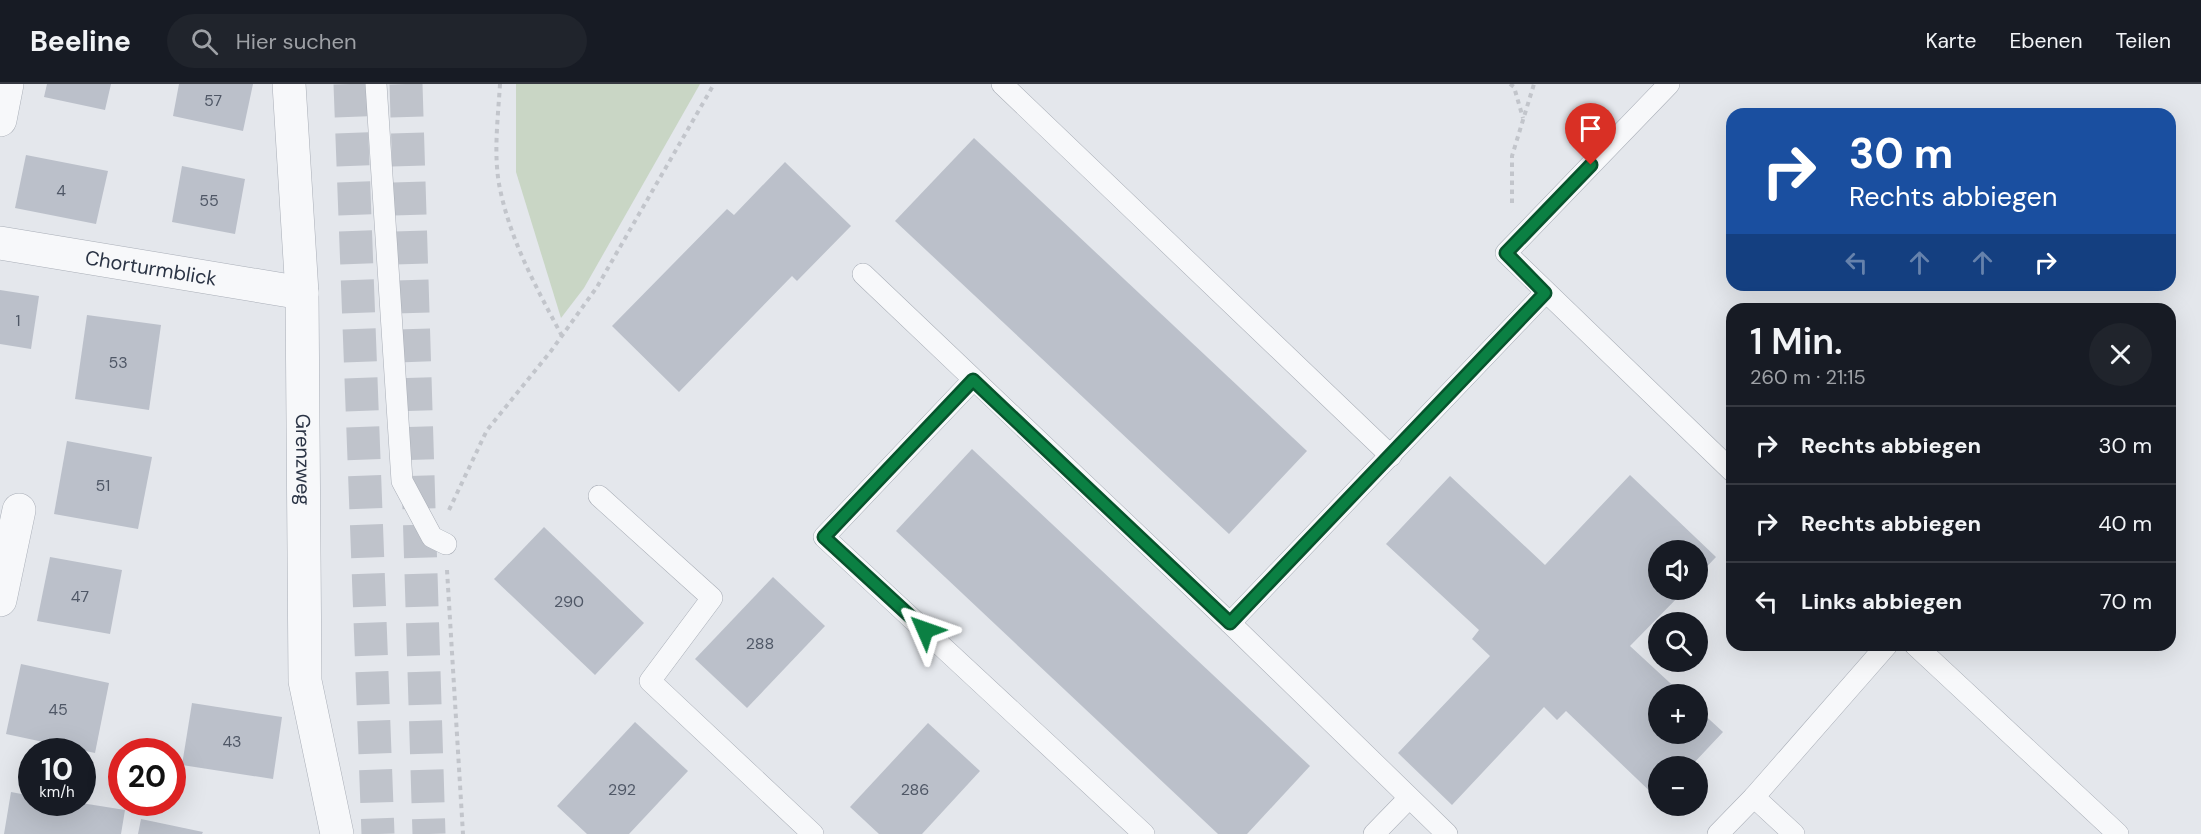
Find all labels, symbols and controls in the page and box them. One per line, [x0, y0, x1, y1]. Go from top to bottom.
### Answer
search box [167, 14, 587, 68]
text: Beeline [30, 23, 131, 60]
icon: search [188, 25, 221, 58]
text: Hier suchen [236, 27, 357, 56]
text: Karte [1926, 27, 1976, 55]
text: Ebenen [2009, 27, 2082, 55]
text: Teilen [2115, 27, 2171, 55]
house number: 57 [204, 90, 222, 111]
pin [1565, 103, 1616, 165]
icon: arrive [1574, 112, 1607, 145]
text: 30 m [1849, 126, 1953, 181]
icon: right [1750, 132, 1828, 210]
text: Rechts abbiegen [1849, 179, 2057, 214]
house number: 4 [56, 180, 66, 201]
house number: 55 [199, 190, 219, 211]
street label: Chorturmblick [83, 244, 219, 292]
icon: left [1840, 246, 1873, 279]
icon: ahead [1903, 246, 1936, 279]
icon: ahead [1966, 246, 1999, 279]
icon: right [2029, 246, 2062, 279]
house number: 1 [16, 310, 21, 331]
text: 1 Min. [1750, 318, 1842, 365]
button: close [2089, 323, 2152, 386]
house number: 53 [108, 352, 128, 373]
text: 260 m · 21:15 [1750, 364, 1866, 390]
street label: Grenzweg [290, 414, 317, 505]
icon: right [1750, 429, 1783, 462]
text: Rechts abbiegen [1801, 431, 1981, 460]
text: 30 m [2098, 431, 2152, 460]
house number: 51 [96, 475, 110, 496]
icon: right [1750, 507, 1783, 540]
text: Rechts abbiegen [1801, 509, 1981, 538]
text: 40 m [2098, 509, 2152, 538]
map controls [1648, 540, 1708, 816]
button: sound [1648, 540, 1708, 600]
icon: left [1750, 585, 1783, 618]
house number: 47 [71, 586, 89, 607]
text: Links abbiegen [1801, 587, 1962, 616]
text: 70 m [2100, 587, 2152, 616]
house number: 290 [554, 591, 584, 612]
position arrow [893, 598, 957, 662]
button: search [1648, 612, 1708, 672]
house number: 288 [746, 633, 774, 654]
button: + [1648, 684, 1708, 744]
house number: 45 [48, 699, 68, 720]
house number: 43 [222, 731, 242, 752]
speed limit sign: 20 [108, 738, 186, 816]
text: 10 [41, 750, 73, 789]
button: − [1648, 756, 1708, 816]
house number: 292 [608, 779, 636, 800]
house number: 286 [901, 779, 929, 800]
text: km/h [39, 782, 75, 802]

